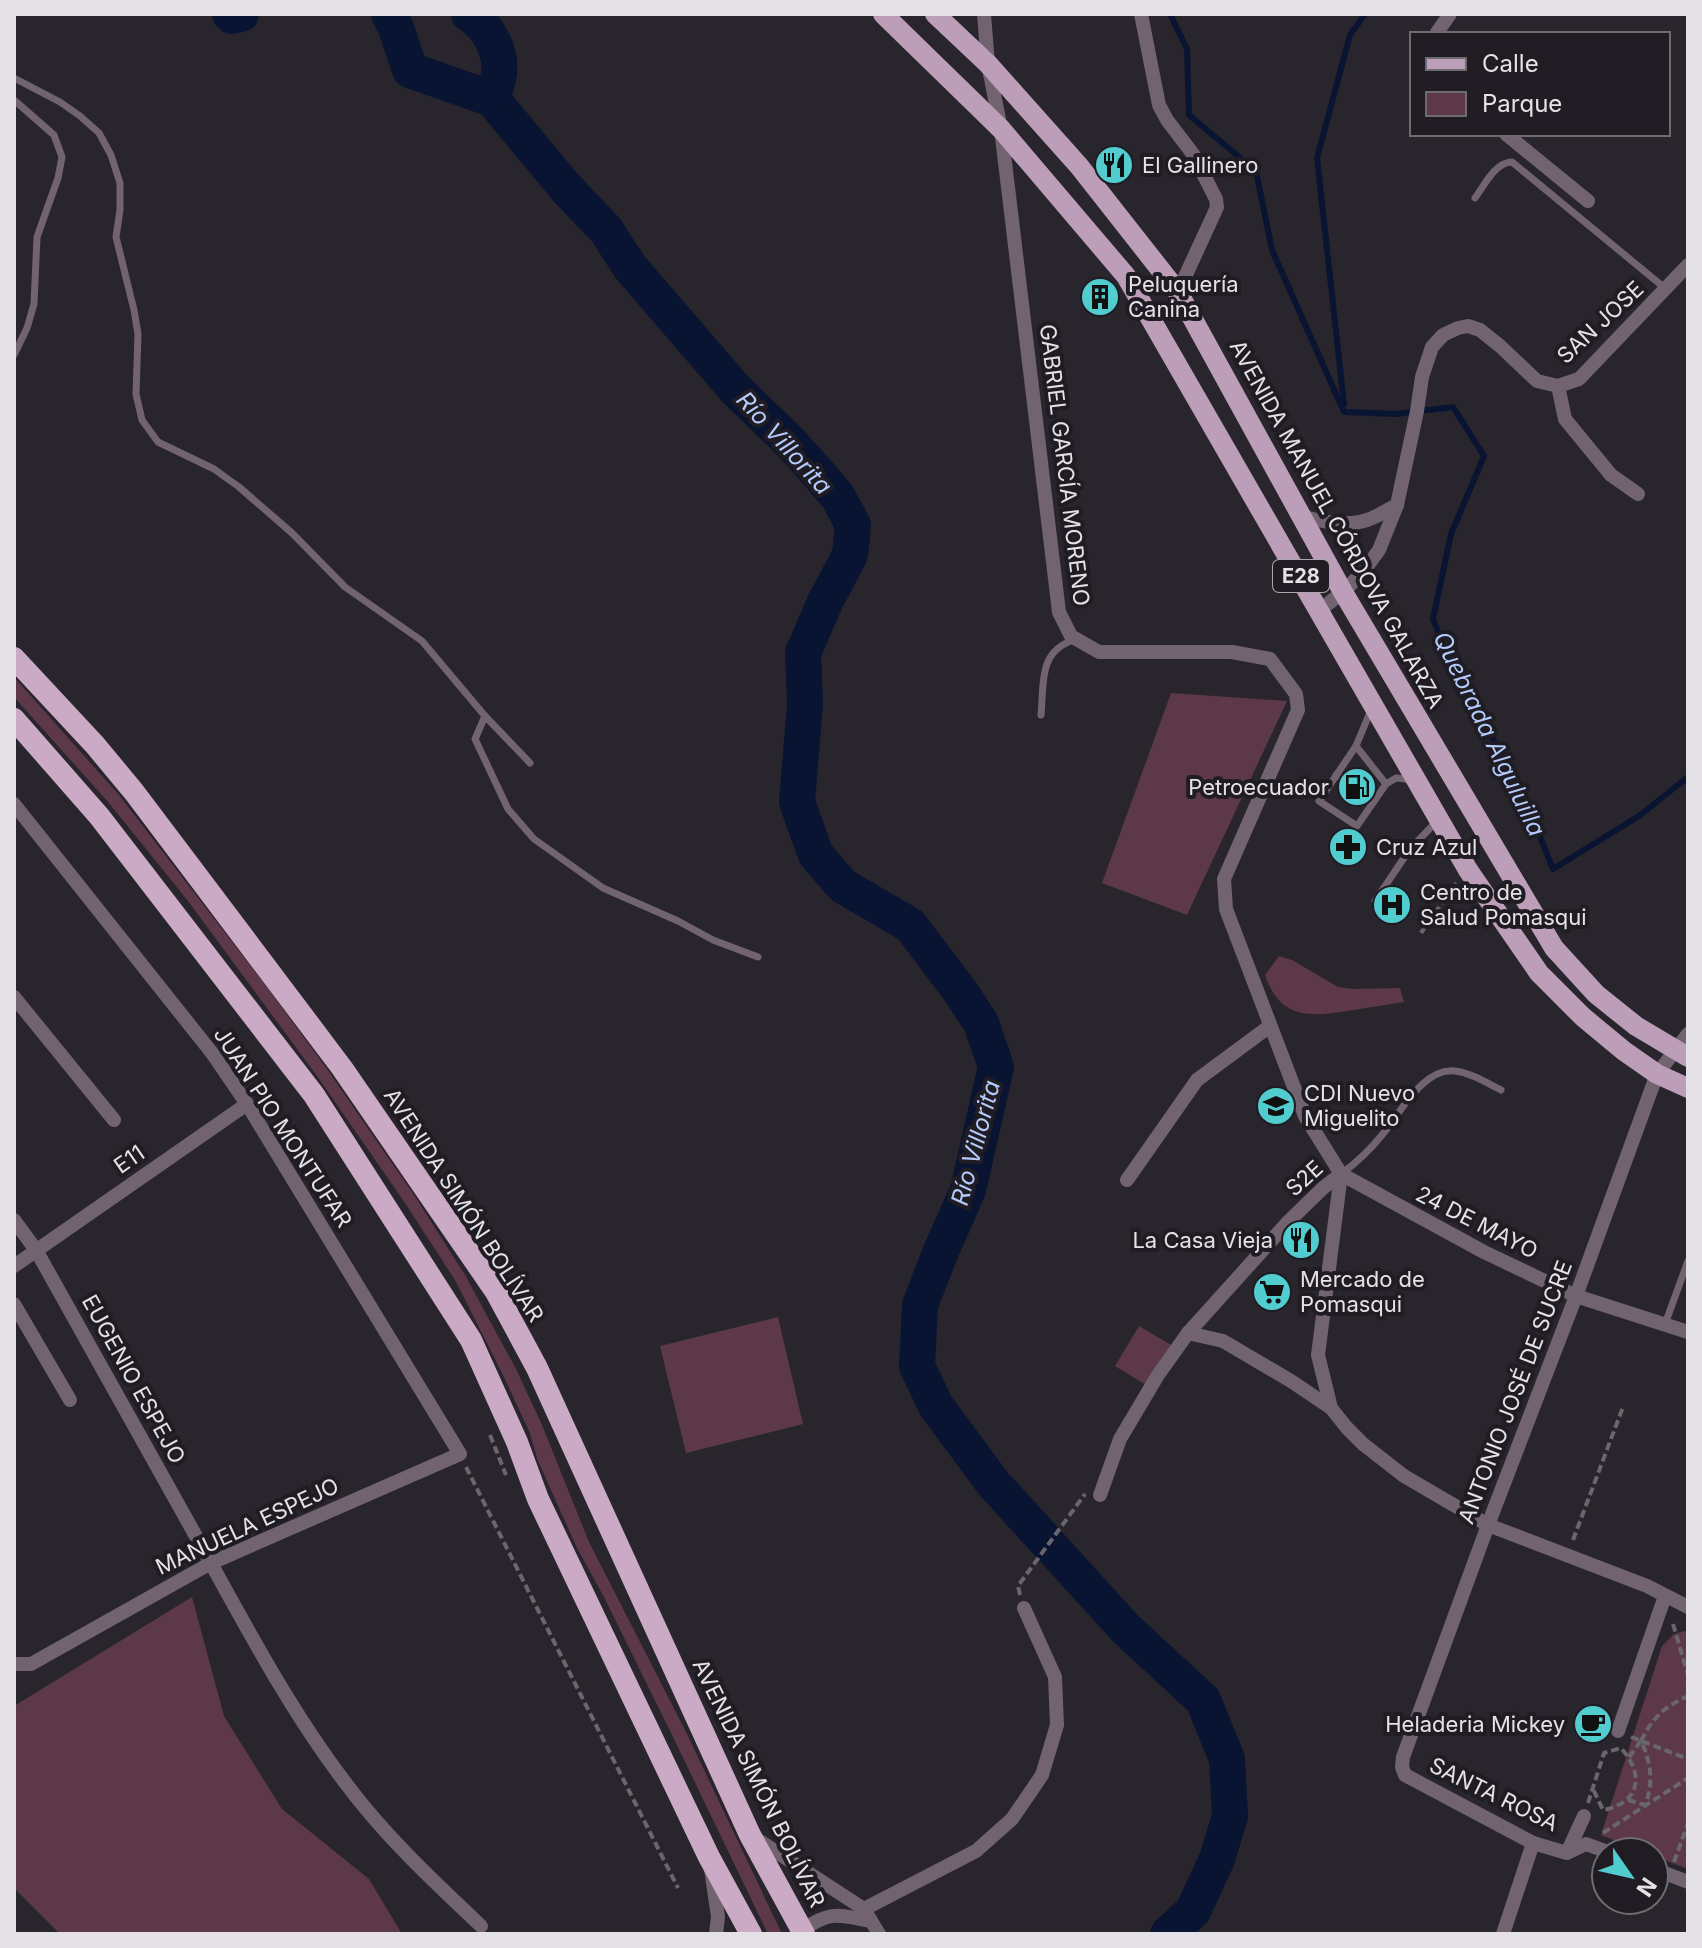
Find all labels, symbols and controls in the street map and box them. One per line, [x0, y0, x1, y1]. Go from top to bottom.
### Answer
legend [1410, 32, 1670, 136]
text: Calle [1482, 49, 1539, 78]
text: Parque [1482, 89, 1562, 118]
restaurant icon: El Gallinero [1093, 144, 1135, 186]
place label: El Gallinero [1142, 152, 1258, 178]
place label: Peluquería Canina [1128, 271, 1239, 322]
street label: SAN JOSE [1551, 275, 1649, 369]
building icon: Peluquería Canina [1079, 276, 1121, 318]
street label: GABRIEL GARCÍA MORENO [1035, 323, 1095, 607]
street label: AVENIDA MANUEL CÓRDOVA GALARZA [1225, 335, 1449, 713]
water label: Río Villorita [731, 385, 838, 500]
road number: E28 [1273, 560, 1329, 592]
water label: Quebrada Alguluilla [1427, 627, 1552, 841]
fuel station icon: Petroecuador [1336, 766, 1378, 808]
place label: Petroecuador [1188, 774, 1329, 800]
pharmacy icon: Cruz Azul [1327, 826, 1369, 868]
place label: Cruz Azul [1376, 834, 1477, 860]
place label: Centro de Salud Pomasqui [1420, 879, 1587, 930]
hospital icon: Centro de Salud Pomasqui [1371, 884, 1413, 926]
street label: JUAN PIO MONTUFAR [208, 1022, 358, 1232]
water label: Río Villorita [945, 1077, 1006, 1209]
place label: CDI Nuevo Miguelito [1304, 1080, 1415, 1131]
street label: AVENIDA SIMÓN BOLÍVAR [379, 1083, 549, 1327]
school or university icon: CDI Nuevo Miguelito [1255, 1085, 1297, 1127]
street label: E11 [109, 1139, 149, 1179]
street label: S2E [1280, 1155, 1328, 1201]
street label: 24 DE MAYO [1412, 1180, 1542, 1264]
restaurant icon: La Casa Vieja [1280, 1219, 1322, 1261]
place label: La Casa Vieja [1132, 1227, 1273, 1253]
street label: ANTONIO JOSÉ DE SUCRE [1453, 1257, 1577, 1527]
place label: Mercado de Pomasqui [1300, 1266, 1425, 1317]
supermarket icon: Mercado de Pomasqui [1251, 1271, 1293, 1313]
street label: EUGENIO ESPEJO [77, 1290, 191, 1468]
street label: MANUELA ESPEJO [151, 1472, 343, 1580]
street label: AVENIDA SIMÓN BOLÍVAR [687, 1655, 831, 1911]
cafe icon: Heladeria Mickey [1572, 1703, 1614, 1745]
place label: Heladeria Mickey [1385, 1711, 1565, 1737]
street label: SANTA ROSA [1425, 1752, 1563, 1836]
north arrow [1590, 1836, 1670, 1916]
text: N [1631, 1873, 1662, 1901]

